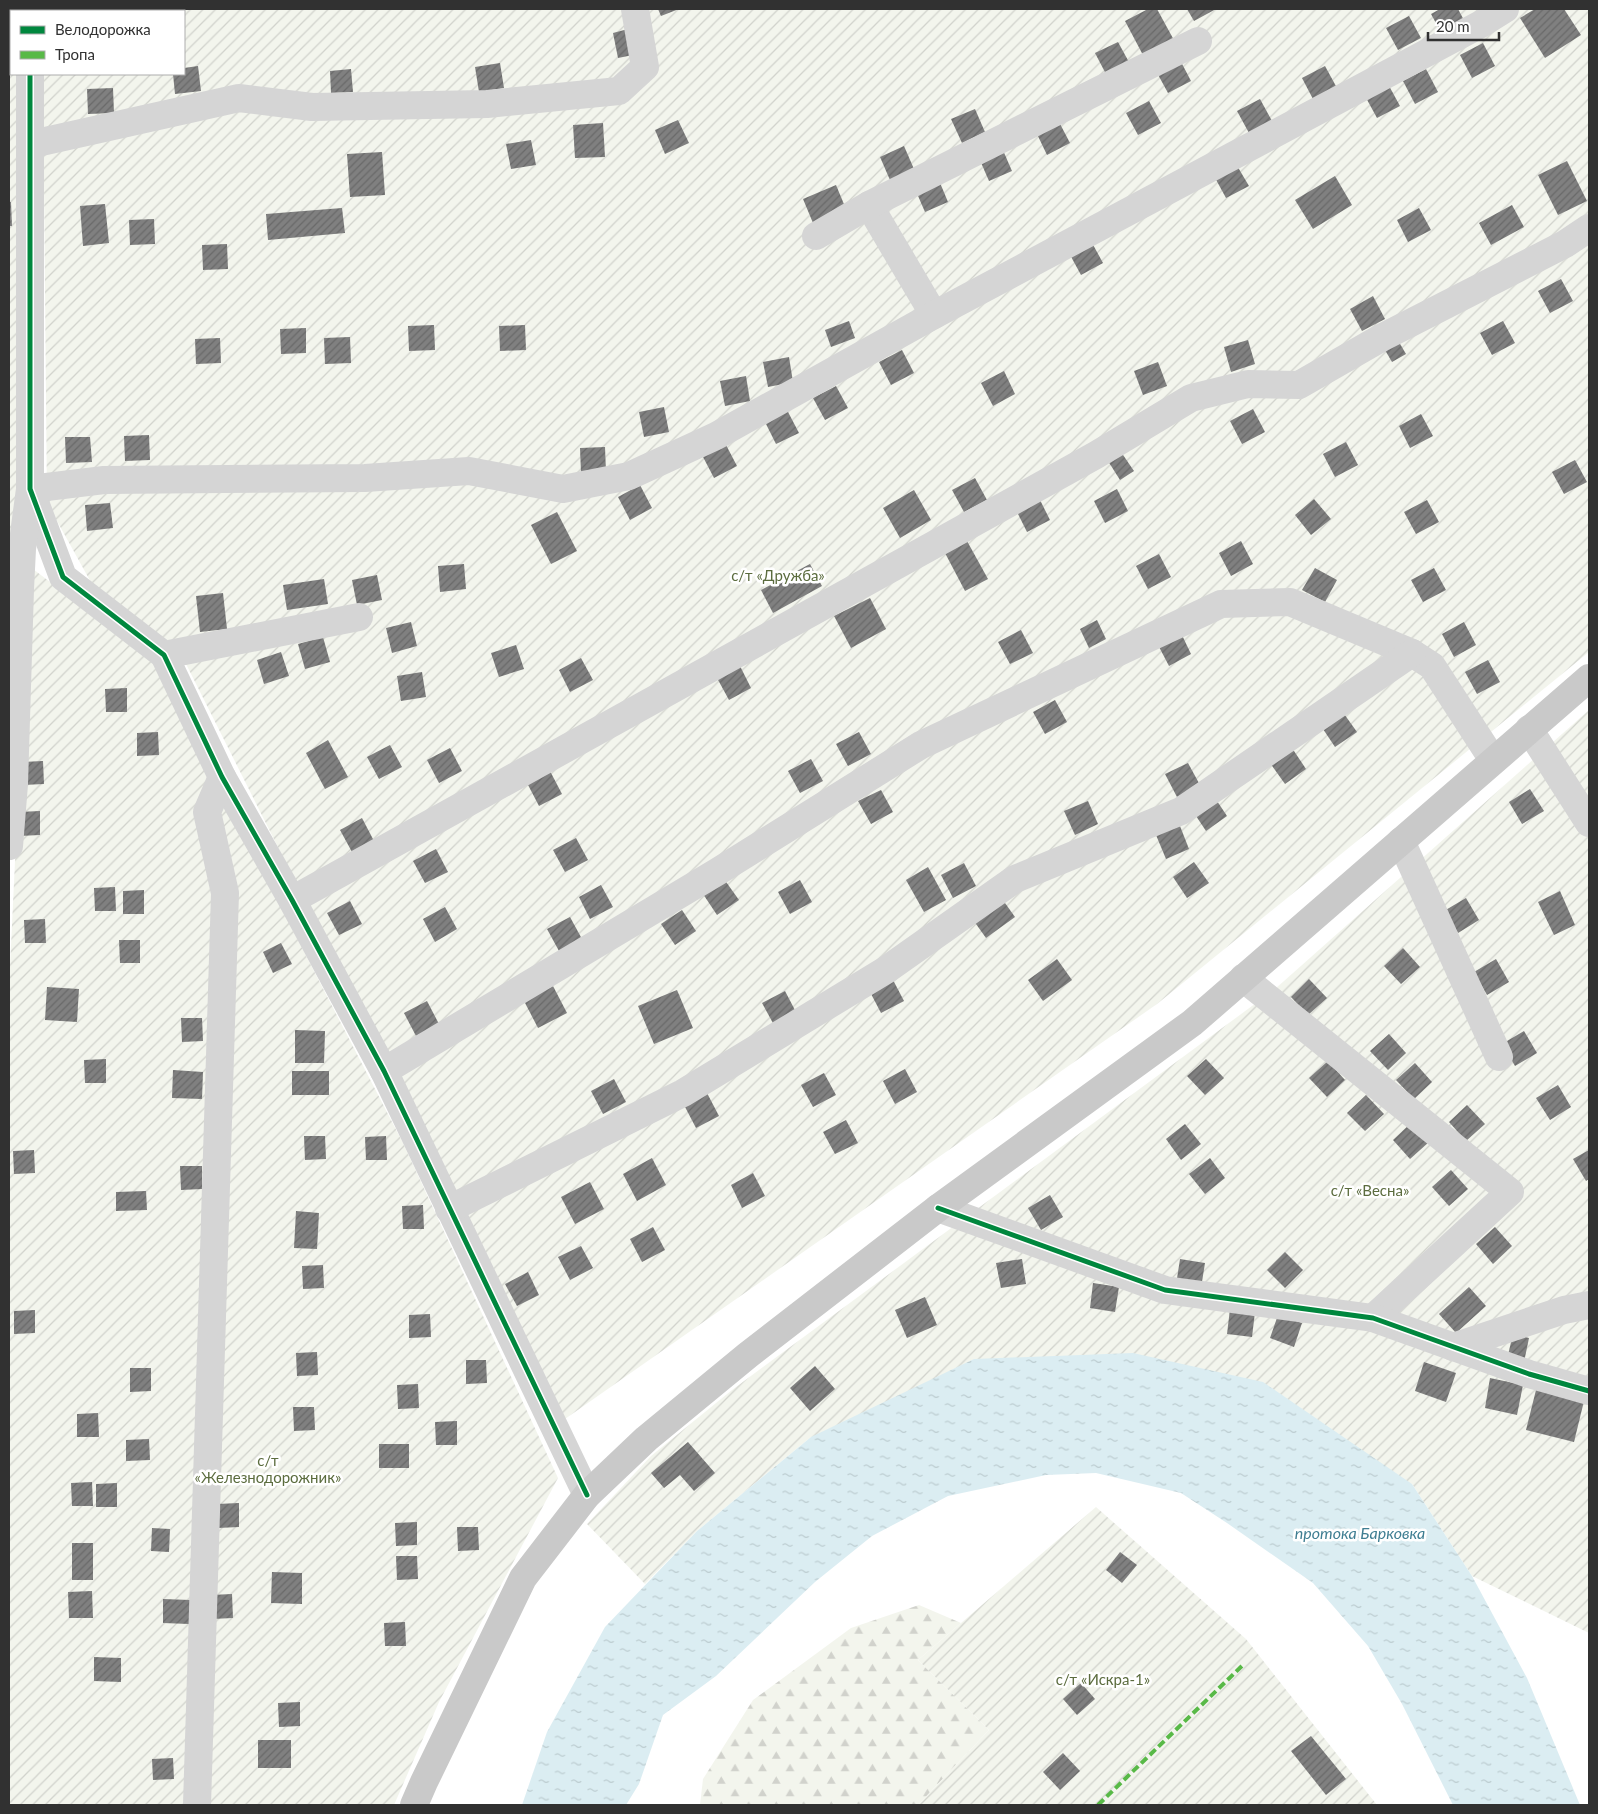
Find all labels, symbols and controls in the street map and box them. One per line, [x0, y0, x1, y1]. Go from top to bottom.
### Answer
legend [10, 10, 185, 75]
scale bar [1428, 10, 1499, 42]
text: 20 m [1436, 17, 1470, 35]
text: Велодорожка [55, 20, 151, 38]
text: Тропа [55, 45, 95, 63]
park label: с/т «Дружба» [731, 566, 825, 584]
park label: с/т «Весна» [1331, 1181, 1409, 1199]
park label: с/т «Железнодорожник» [195, 1451, 341, 1486]
water label: протока Барковка [1295, 1523, 1425, 1542]
park label: с/т «Искра-1» [1056, 1670, 1150, 1688]

